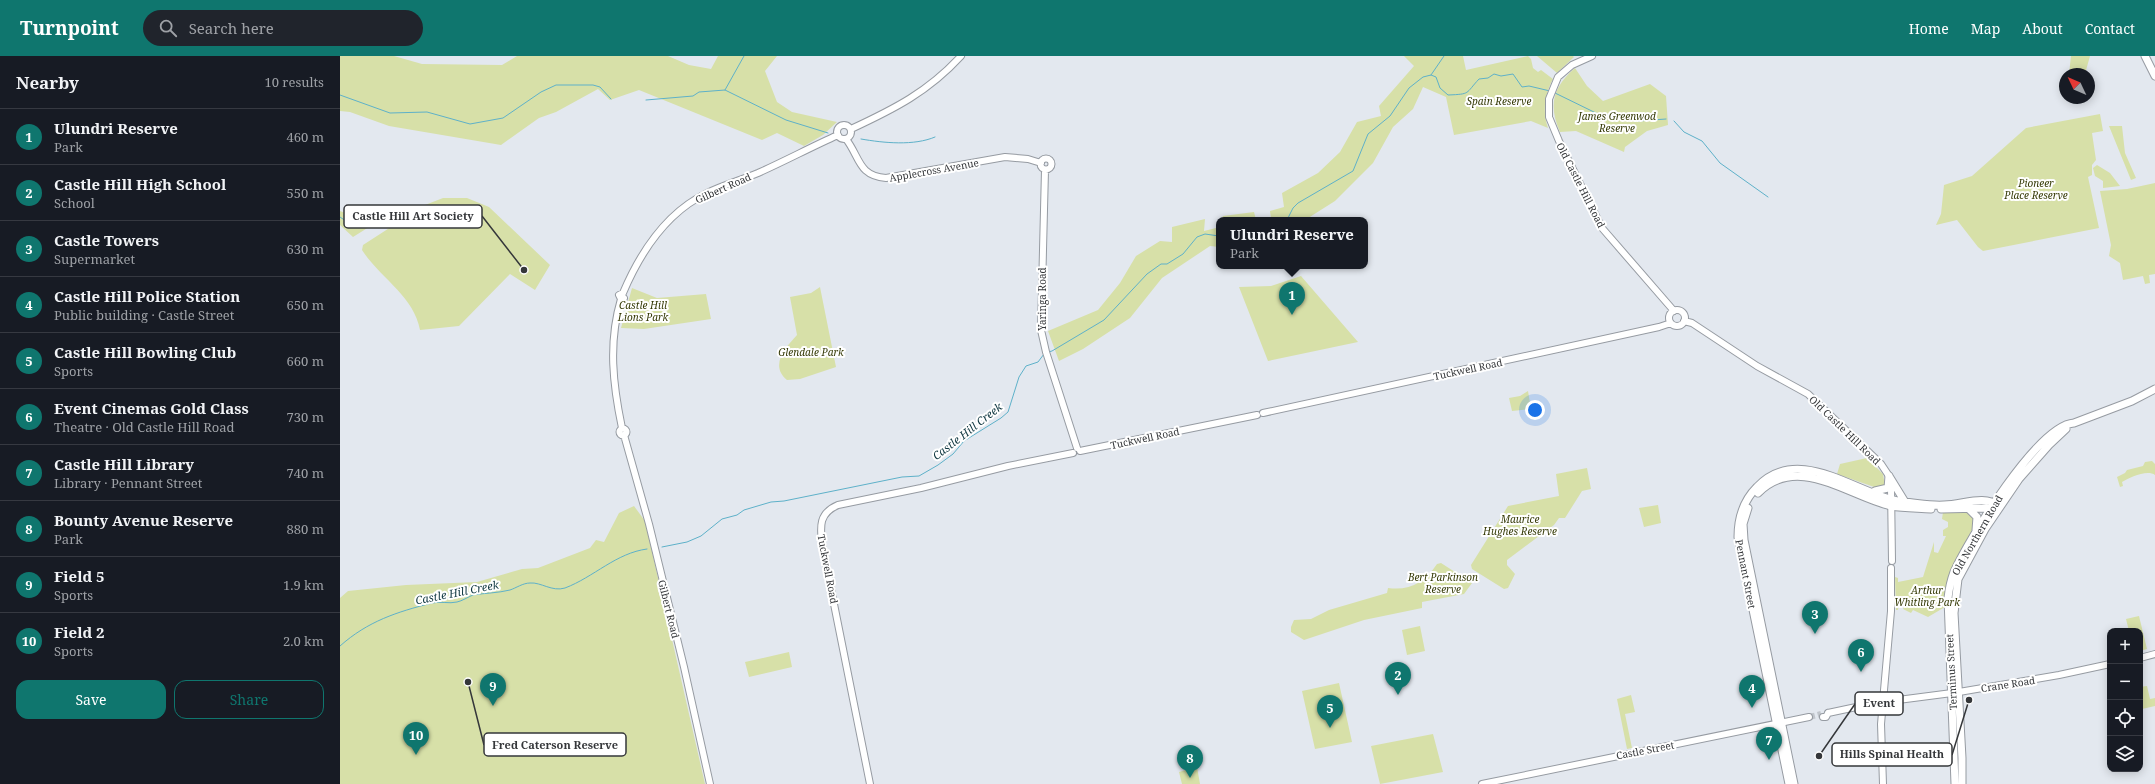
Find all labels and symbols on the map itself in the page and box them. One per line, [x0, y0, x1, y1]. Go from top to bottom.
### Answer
north arrow [2059, 68, 2095, 104]
park label: Spain Reserve [1467, 94, 1531, 108]
park label: James Greenwod Reserve [1576, 109, 1656, 135]
street label: Old Castle Hill Road [1553, 140, 1609, 230]
street label: Applecross Avenue [888, 155, 980, 185]
street label: Gilbert Road [693, 169, 753, 207]
park label: Pioneer Place Reserve [2003, 176, 2068, 202]
callout: Castle Hill Art Society [344, 205, 482, 228]
text: Castle Hill Art Society [352, 208, 474, 223]
street label: Yaringa Road [1035, 267, 1049, 332]
pin: 1 [1279, 282, 1305, 315]
park label: Castle Hill Lions Park [617, 298, 669, 324]
park label: Glendale Park [778, 345, 844, 359]
street label: Tuckwell Road [1432, 355, 1504, 383]
street label: Old Castle Hill Road [1806, 392, 1884, 468]
water label: Castle Hill Creek [929, 399, 1006, 463]
your location [1525, 400, 1545, 420]
street label: Tuckwell Road [1109, 424, 1181, 452]
street label: Old Northern Road [1948, 492, 2006, 578]
park label: Maurice Hughes Reserve [1482, 512, 1557, 538]
street label: Tuckwell Road [814, 533, 842, 605]
street label: Pennant Street [1732, 538, 1760, 610]
park label: Bert Parkinson Reserve [1407, 570, 1478, 596]
water label: Castle Hill Creek [414, 576, 501, 607]
street label: Gilbert Road [655, 578, 683, 640]
park label: Arthur Whitling Park [1894, 583, 1960, 609]
pin: 3 [1802, 601, 1828, 634]
street label: Terminus Street [1942, 633, 1960, 710]
pin: 6 [1848, 639, 1874, 672]
pin: 2 [1385, 662, 1411, 695]
pin: 9 [480, 673, 506, 706]
street label: Crane Road [1980, 673, 2036, 695]
pin: 4 [1739, 675, 1765, 708]
callout: Event [1855, 692, 1903, 715]
pin: 5 [1317, 695, 1343, 728]
text: Event [1863, 695, 1896, 710]
pin: 10 [403, 722, 429, 755]
pin: 7 [1756, 727, 1782, 760]
callout: Fred Caterson Reserve [484, 733, 626, 756]
text: Fred Caterson Reserve [492, 737, 618, 752]
street label: Castle Street [1615, 737, 1676, 762]
callout: Hills Spinal Health [1832, 743, 1952, 766]
pin: 8 [1177, 745, 1203, 778]
text: Hills Spinal Health [1840, 746, 1945, 761]

